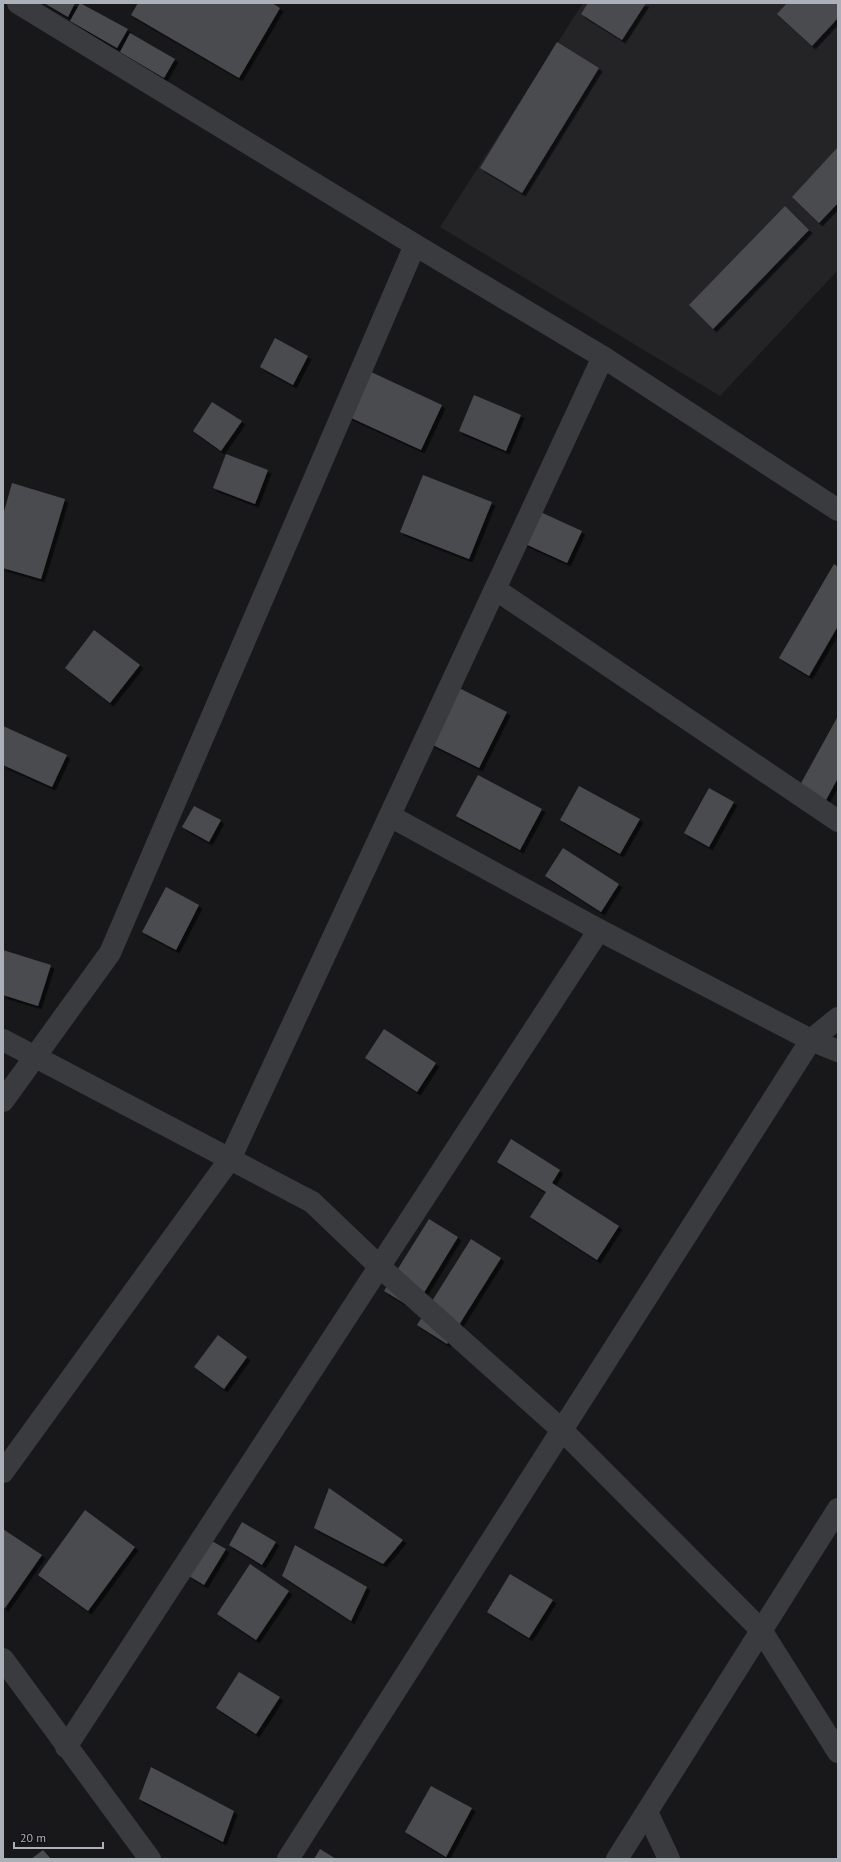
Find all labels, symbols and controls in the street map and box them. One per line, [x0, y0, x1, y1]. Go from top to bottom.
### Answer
scale bar [14, 1824, 103, 1850]
text: 20 m [20, 1830, 46, 1845]

